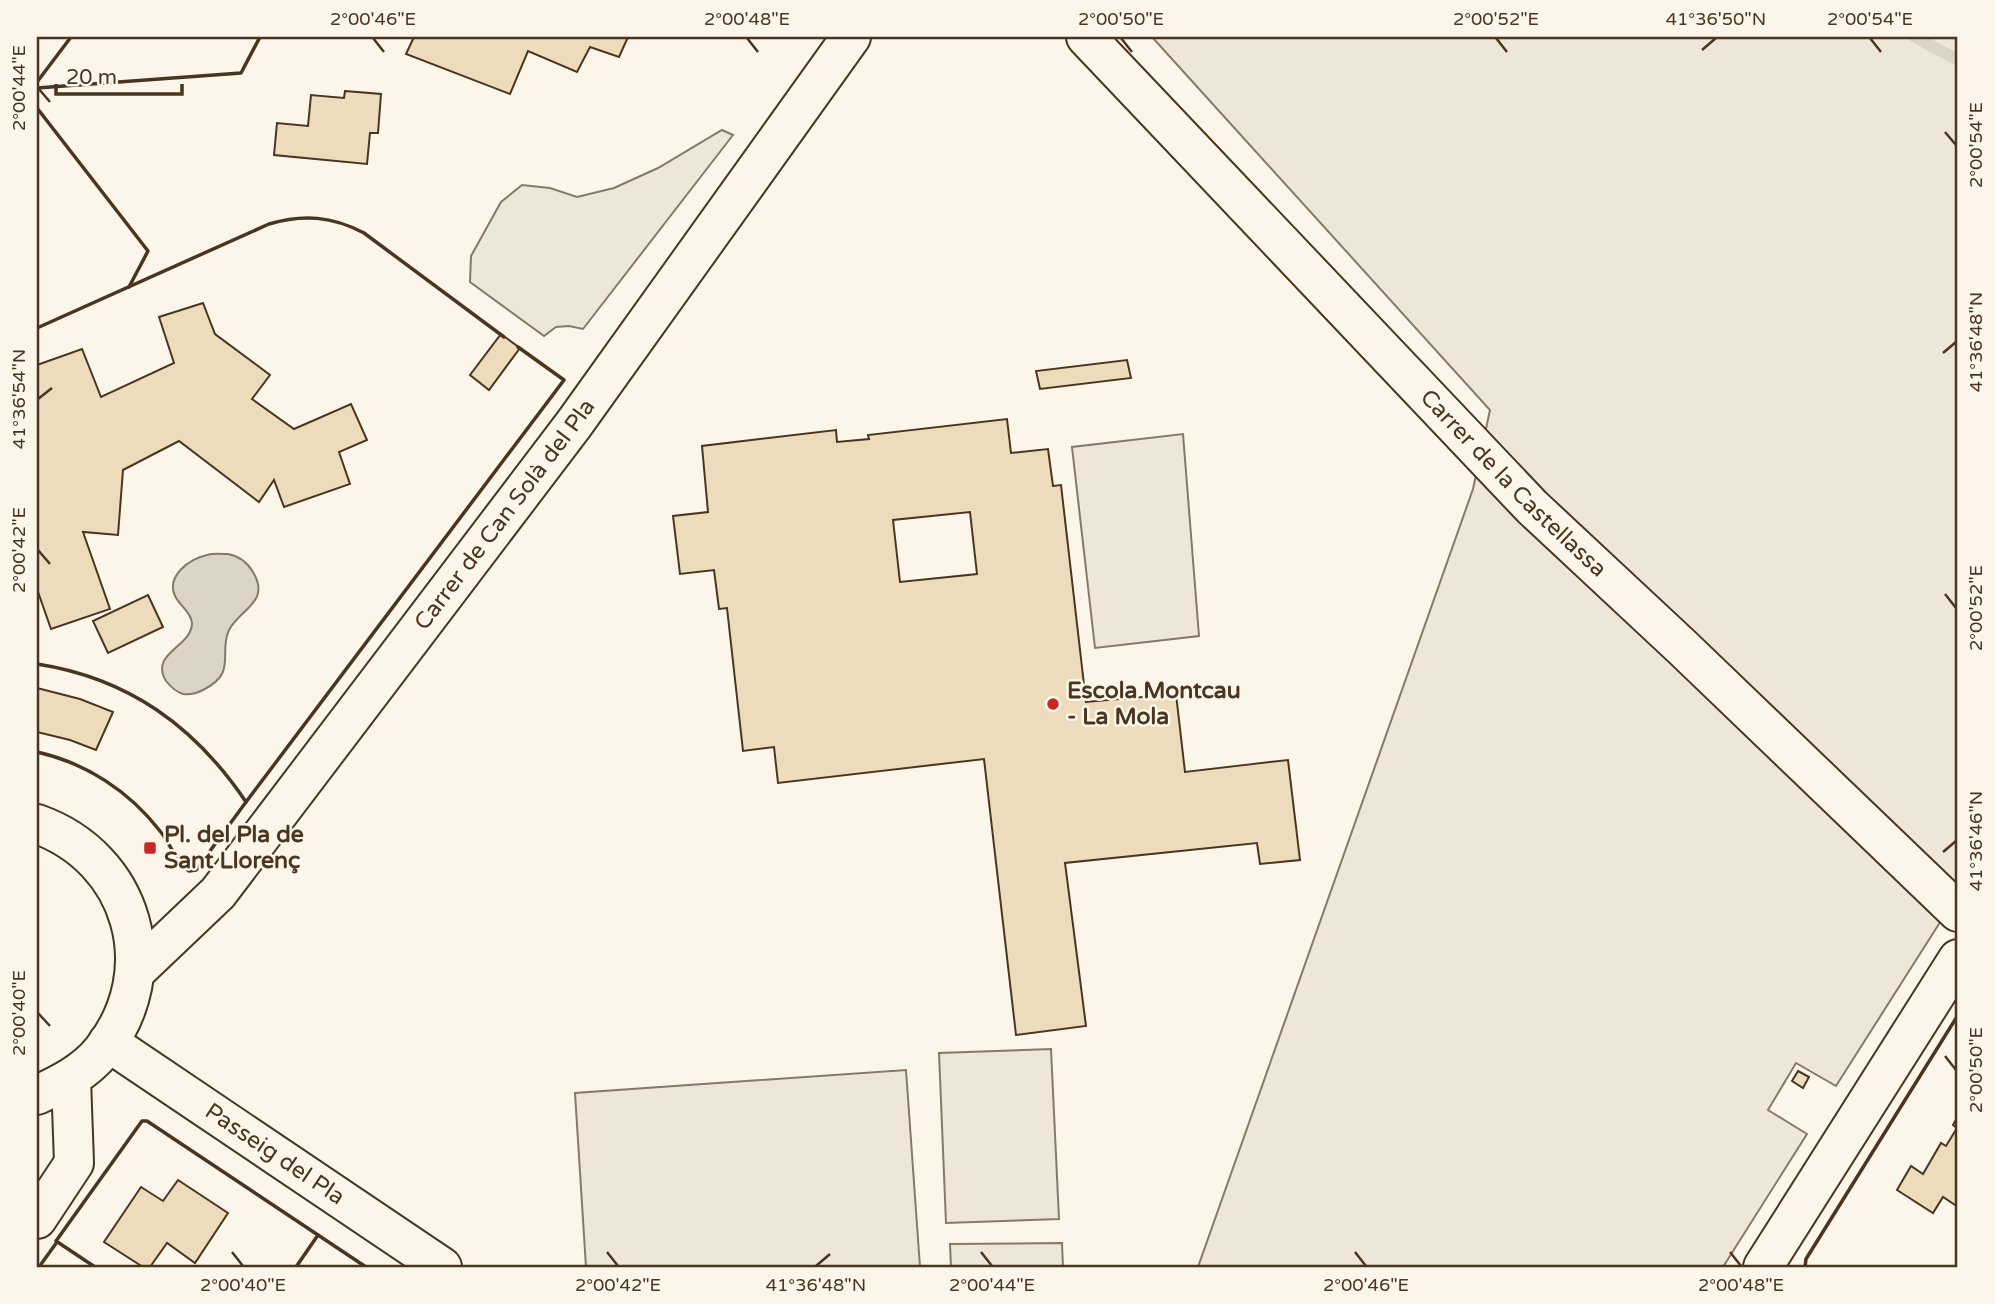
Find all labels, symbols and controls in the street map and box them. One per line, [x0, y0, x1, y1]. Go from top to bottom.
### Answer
text: 2°00'46"E [330, 8, 416, 30]
text: 2°00'48"E [704, 8, 790, 30]
text: 2°00'50"E [1078, 8, 1164, 30]
text: 2°00'52"E [1453, 8, 1539, 30]
text: 41°36'50"N [1666, 8, 1766, 30]
text: 2°00'54"E [1827, 8, 1913, 30]
text: 2°00'44"E [8, 45, 30, 131]
scale bar [56, 52, 182, 96]
text: 20 m [66, 65, 117, 90]
text: 2°00'54"E [1965, 102, 1987, 188]
text: 41°36'48"N [1965, 292, 1987, 392]
text: 41°36'54"N [8, 349, 30, 449]
street label: Carrer de la Castellassa [1414, 384, 1612, 583]
street label: Carrer de Can Solà del Pla [409, 394, 601, 636]
text: 2°00'42"E [8, 507, 30, 593]
text: 2°00'52"E [1965, 565, 1987, 651]
place label: Escola Montcau - La Mola [1067, 677, 1241, 731]
marker: Escola Montcau - La Mola [1045, 696, 1061, 712]
text: 41°36'46"N [1965, 791, 1987, 891]
place label: Pl. del Pla de Sant Llorenç [164, 821, 304, 875]
marker: Pl. del Pla de Sant Llorenç [142, 840, 158, 856]
text: 2°00'40"E [8, 970, 30, 1056]
text: 2°00'50"E [1965, 1027, 1987, 1113]
street label: Passeig del Pla [200, 1097, 350, 1211]
text: 2°00'40"E [200, 1274, 286, 1296]
text: 2°00'42"E [575, 1274, 661, 1296]
text: 41°36'48"N [766, 1274, 866, 1296]
text: 2°00'44"E [949, 1274, 1035, 1296]
text: 2°00'46"E [1323, 1274, 1409, 1296]
text: 2°00'48"E [1698, 1274, 1784, 1296]

